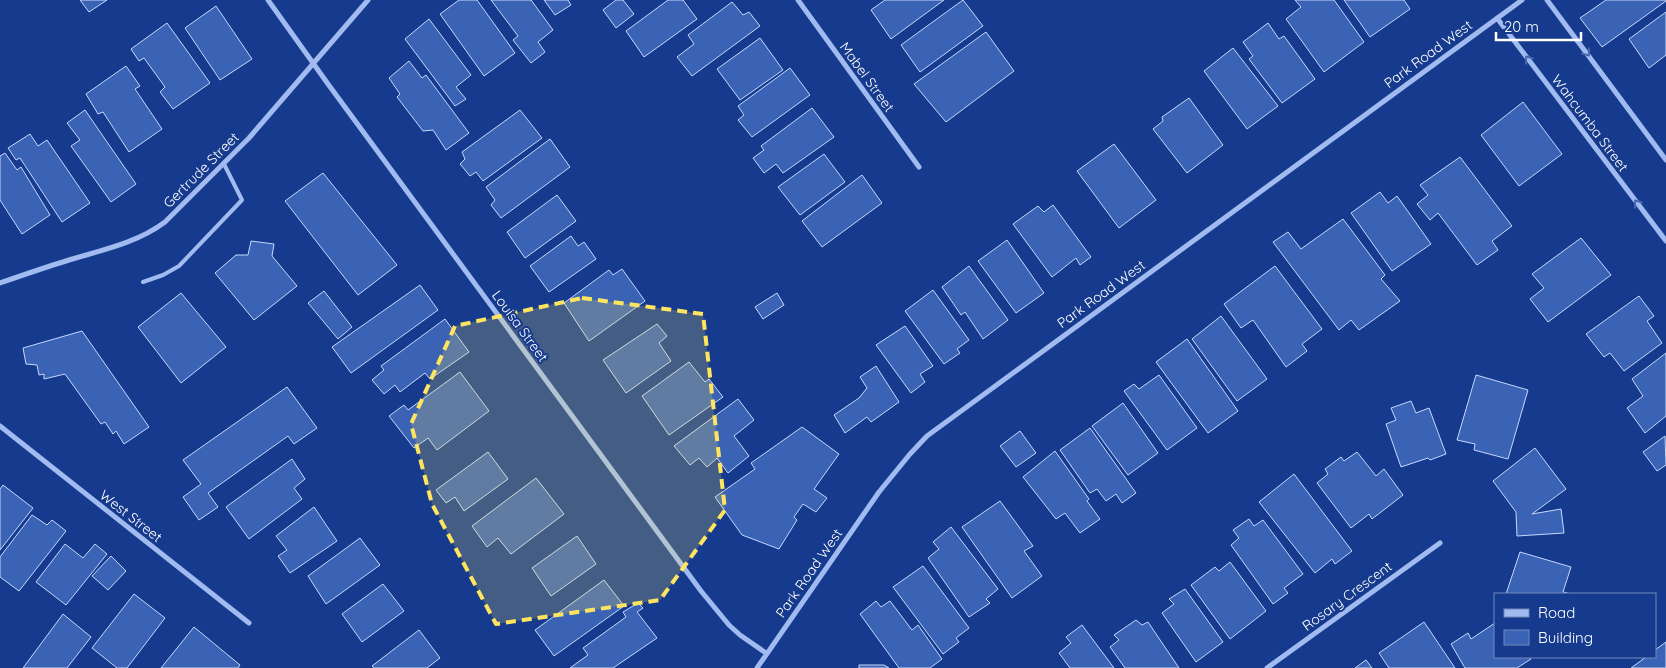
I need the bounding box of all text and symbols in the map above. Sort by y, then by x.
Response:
scale bar [1496,10,1581,42]
street label: Park Road West [1380,16,1476,92]
text: 20 m [1504,17,1539,36]
street label: Mabel Street [836,39,898,116]
one-way arrow [1581,47,1590,57]
one-way arrow [1525,55,1534,65]
street label: Wahcumba Street [1548,71,1633,175]
street label: Gertrude Street [159,128,243,212]
one-way arrow [1634,200,1642,209]
street label: Park Road West [1053,256,1149,332]
street label: Louisa Street [488,287,552,366]
street label: West Street [96,486,166,546]
street label: Park Road West [772,525,846,621]
street label: Rosary Crescent [1299,557,1396,635]
legend [1494,593,1656,658]
text: Road [1538,603,1575,622]
text: Building [1538,628,1593,647]

